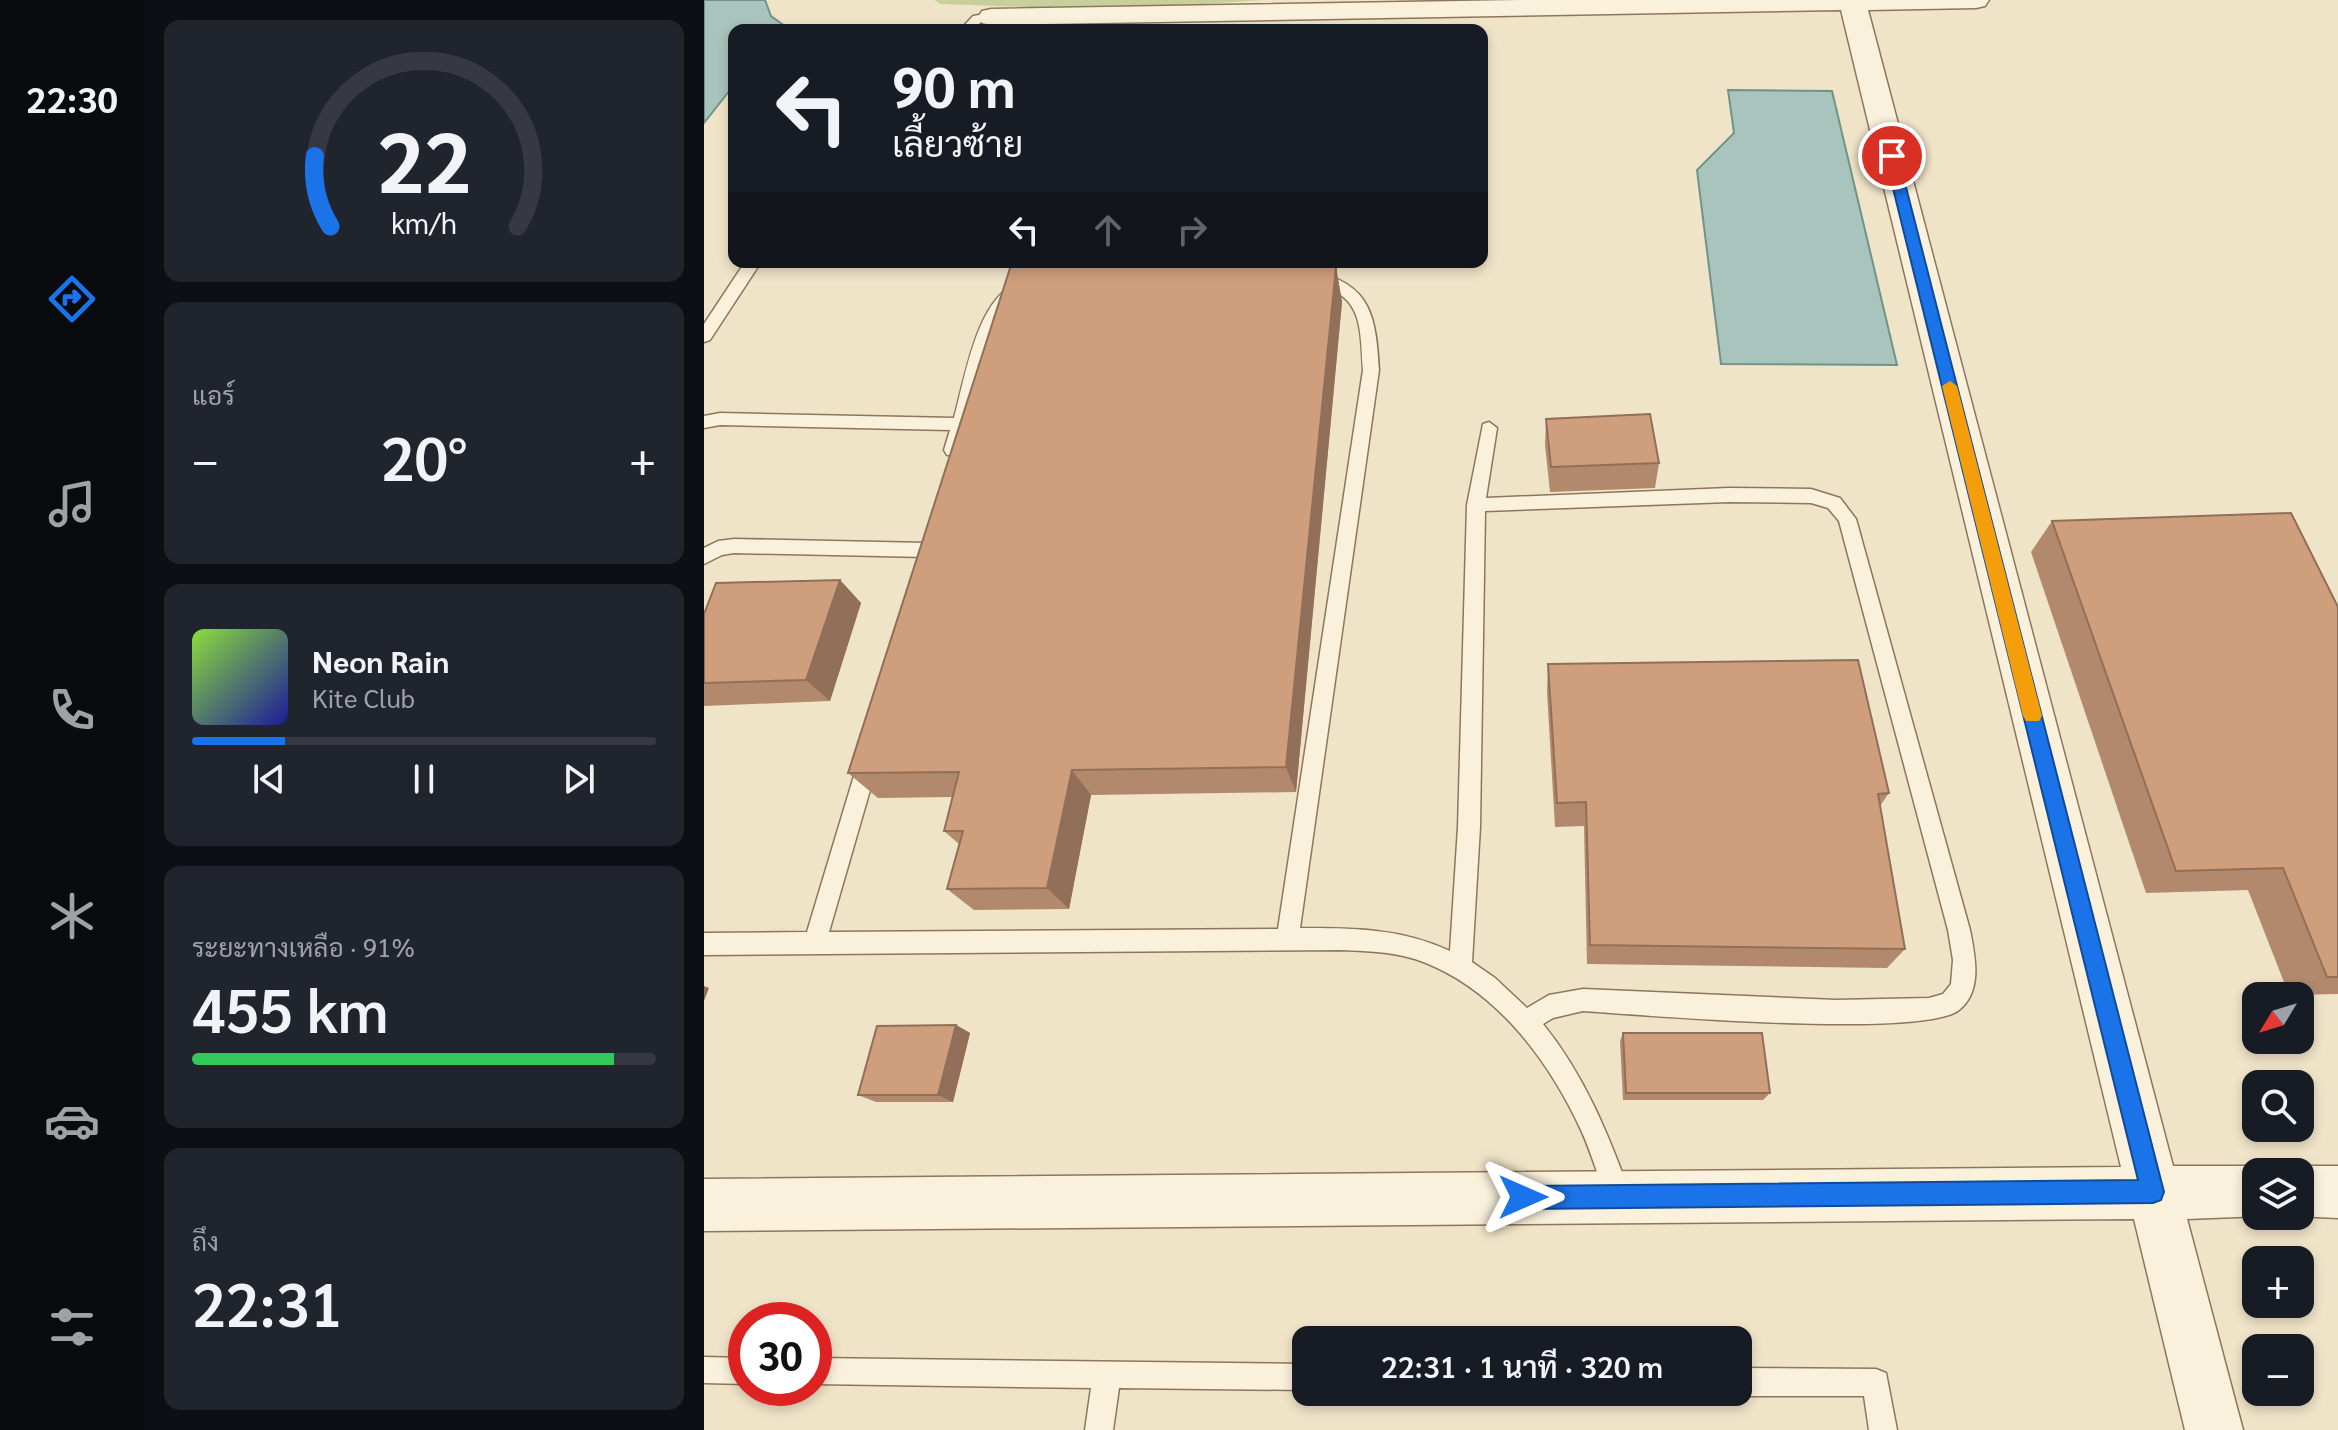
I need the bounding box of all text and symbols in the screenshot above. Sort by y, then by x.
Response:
text: 90 m [892,48,1016,121]
icon: left [760,56,864,160]
text: 22:30 [26,75,118,121]
text: 22 [377,104,471,212]
text: เลี้ยวซ้าย [892,119,1023,165]
pin [1858,122,1926,190]
icon: arrive [1870,134,1914,178]
text: km/h [391,203,457,241]
icon: left [1002,208,1046,252]
icon: ahead [1086,208,1130,252]
icon: right [1170,208,1214,252]
icon: directions [44,271,100,327]
text: แอร์ [192,377,235,411]
text: 20° [381,417,467,495]
text: − [192,428,219,485]
text: + [629,428,656,485]
icon: music [44,476,100,532]
text: Neon Rain [312,641,449,680]
text: Kite Club [312,680,415,714]
icon: phone [44,682,100,738]
icon: previous [247,757,291,801]
icon: pause [402,757,446,801]
icon: next [557,757,601,801]
icon: climate [44,888,100,944]
text: ระยะทางเหลือ · 91% [192,929,415,963]
text: 455 km [192,969,389,1047]
north arrow [2242,982,2314,1054]
map controls [2242,982,2314,1406]
button: search [2242,1070,2314,1142]
icon: car [44,1093,100,1149]
position arrow [1481,1155,1565,1239]
button: layers [2242,1158,2314,1230]
text: ถึง [192,1223,219,1257]
button: + [2242,1246,2314,1318]
text: 22:31 [192,1263,343,1341]
icon: filters [44,1299,100,1355]
speed limit sign: 30 [728,1302,832,1406]
button: − [2242,1334,2314,1406]
text: 22:31 · 1 นาที · 320 m [1381,1346,1663,1385]

